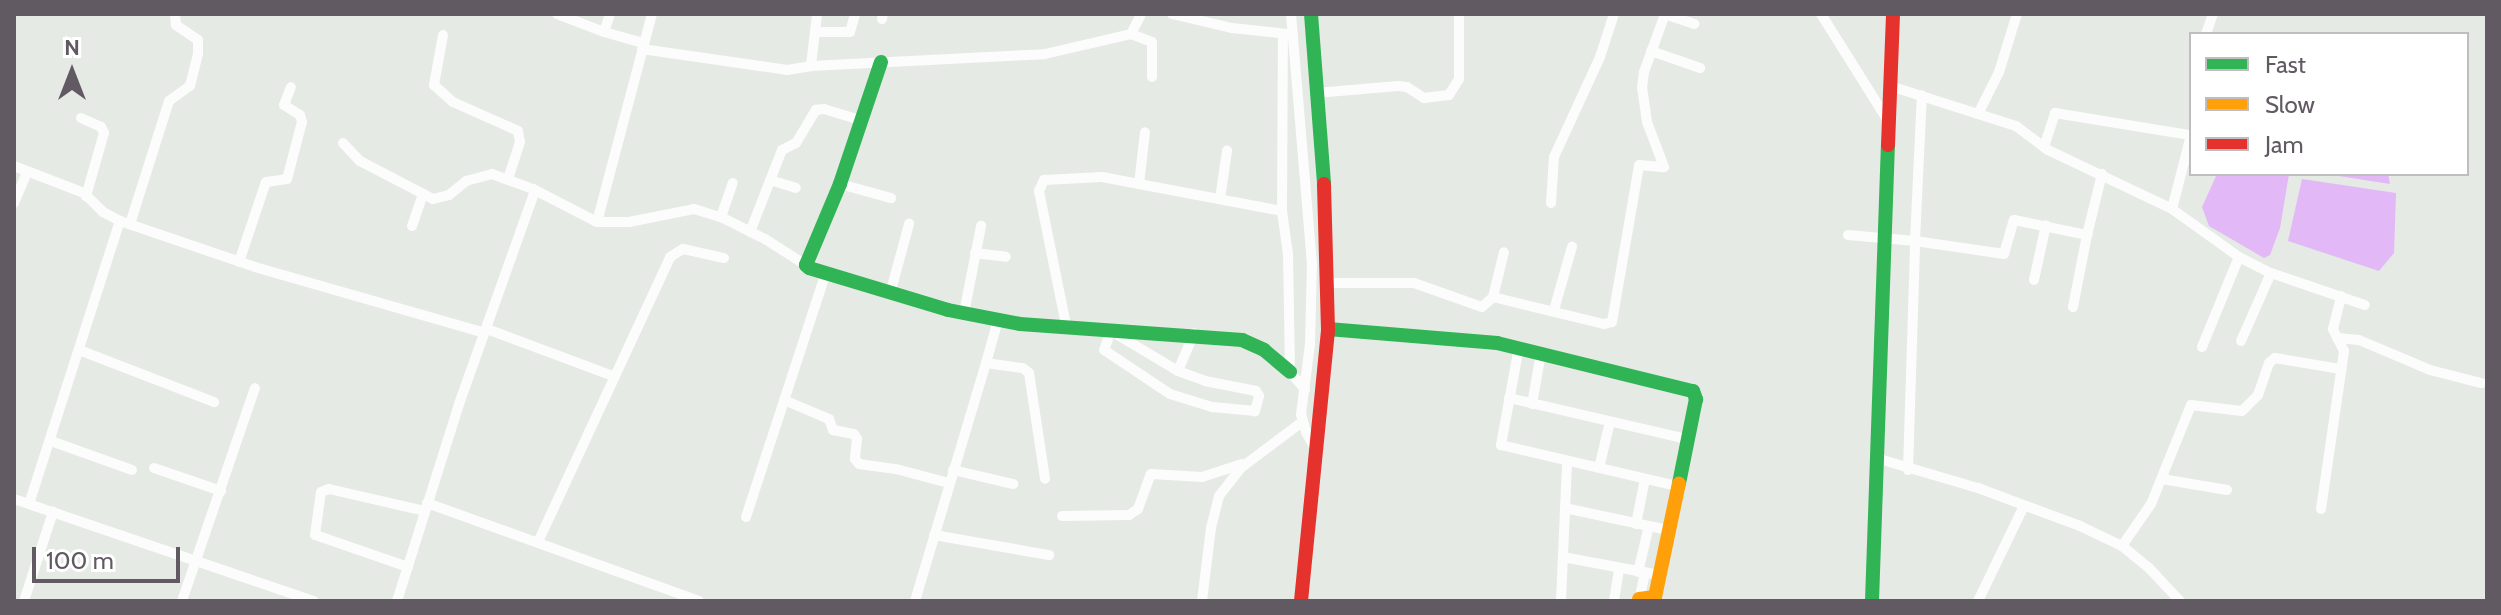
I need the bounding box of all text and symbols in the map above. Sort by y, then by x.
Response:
north arrow [32,32,112,112]
legend [2189,32,2469,176]
text: N [64,34,80,61]
text: Fast [2265,50,2306,79]
text: Slow [2265,90,2315,119]
text: Jam [2265,130,2303,159]
scale bar [36,531,184,581]
text: 100 m [46,546,114,575]

